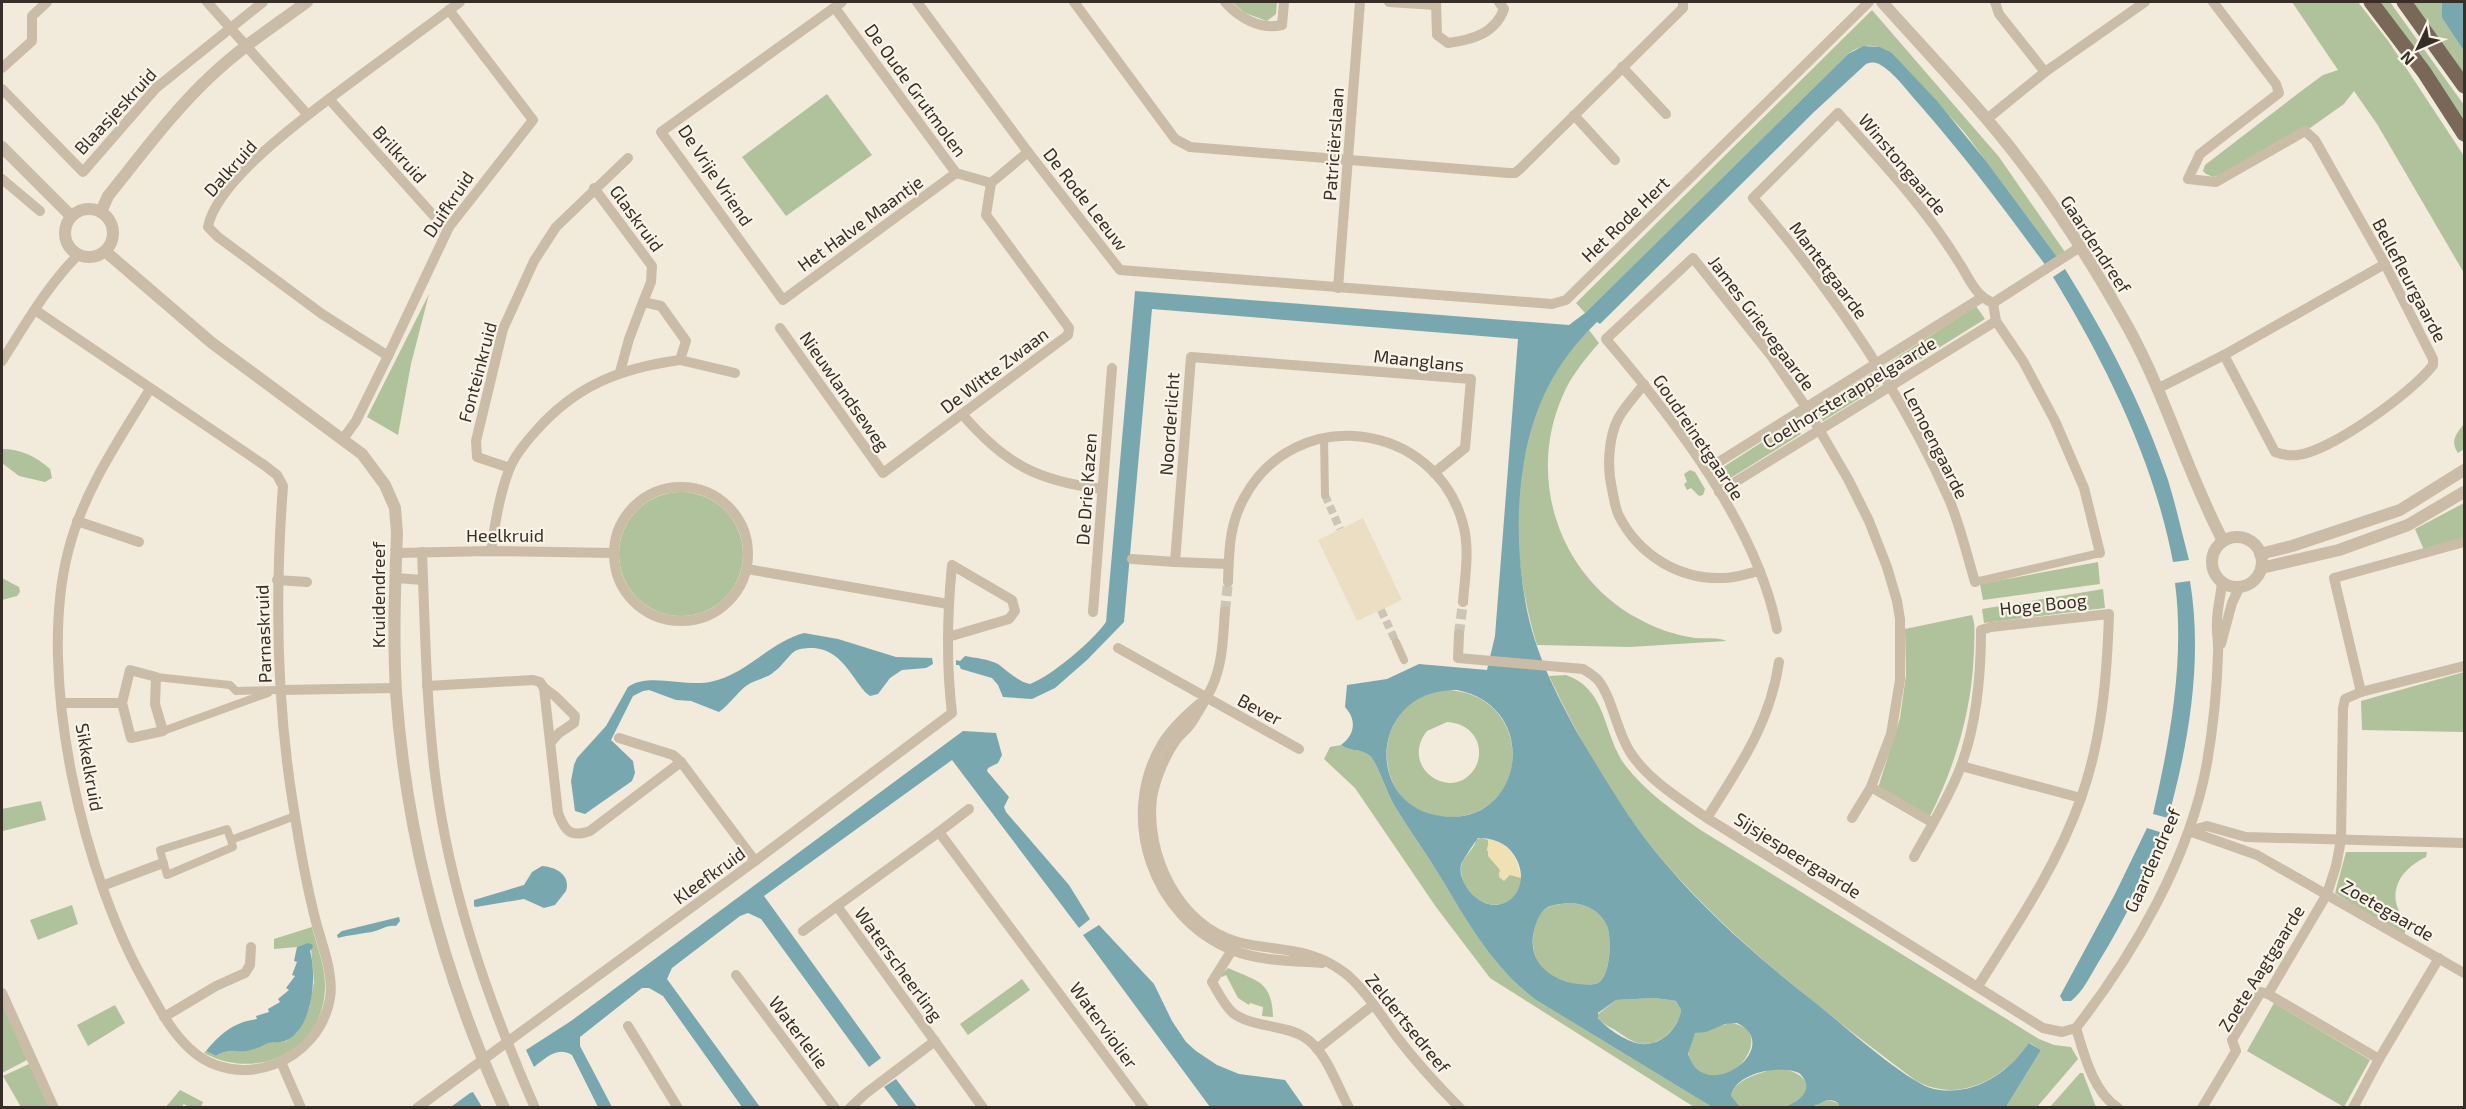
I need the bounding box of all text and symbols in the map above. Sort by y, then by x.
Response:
north arrow [2388,18,2448,78]
street label: De Oude Grutmolen [860,19,972,161]
text: N [2396,48,2418,70]
street label: Blaasjeskruid [69,63,161,159]
street label: Patriciërslaan [1318,86,1348,202]
street label: Winstongaarde [1854,109,1952,219]
street label: De Vrije Vriend [674,120,758,230]
street label: Brilkruid [369,121,431,187]
street label: Dalkruid [199,135,261,201]
street label: De Rode Leeuw [1039,143,1133,255]
street label: Duifkruid [418,167,478,241]
street label: Het Halve Maantje [793,170,927,276]
street label: Het Rode Hert [1577,172,1674,266]
street label: Glaskruid [605,180,669,256]
street label: Gaardendreef [2056,191,2136,298]
street label: Bellefleurgaarde [2368,214,2452,346]
street label: Mantetgaarde [1785,217,1873,323]
street label: James Grievegaarde [1704,251,1820,395]
street label: Fonteinkruid [453,319,501,425]
street label: De Witte Zwaan [936,322,1052,418]
street label: Nieuwlandseweg [795,327,895,455]
street label: Coelhorsterappelgaarde [1758,331,1940,453]
street label: Maanglans [1373,344,1465,376]
street label: Goudreinetgaarde [1649,370,1749,504]
street label: Noorderlicht [1154,372,1184,476]
street label: Lemoengaarde [1899,384,1973,502]
street label: De Drie Kazen [1071,432,1101,546]
street label: Heelkruid [466,524,544,546]
street label: Kruidendreef [367,541,389,648]
street label: Parnaskruid [250,584,276,684]
street label: Hoge Boog [1998,588,2088,620]
street label: Bever [1234,688,1286,730]
street label: Sikkelkruid [71,721,109,813]
street label: Gaardendreef [2119,803,2185,916]
street label: Sijsjespeergaarde [1731,807,1865,903]
street label: Kleefkruid [669,842,749,908]
street label: Zoetegaarde [2338,875,2438,945]
street label: Zoete Aagtgaarde [2213,901,2309,1035]
street label: Waterscheerling [850,903,948,1025]
street label: Zeldertsedreef [1361,969,1456,1078]
street label: Waterviolier [1065,978,1143,1072]
street label: Waterlelie [765,991,833,1073]

